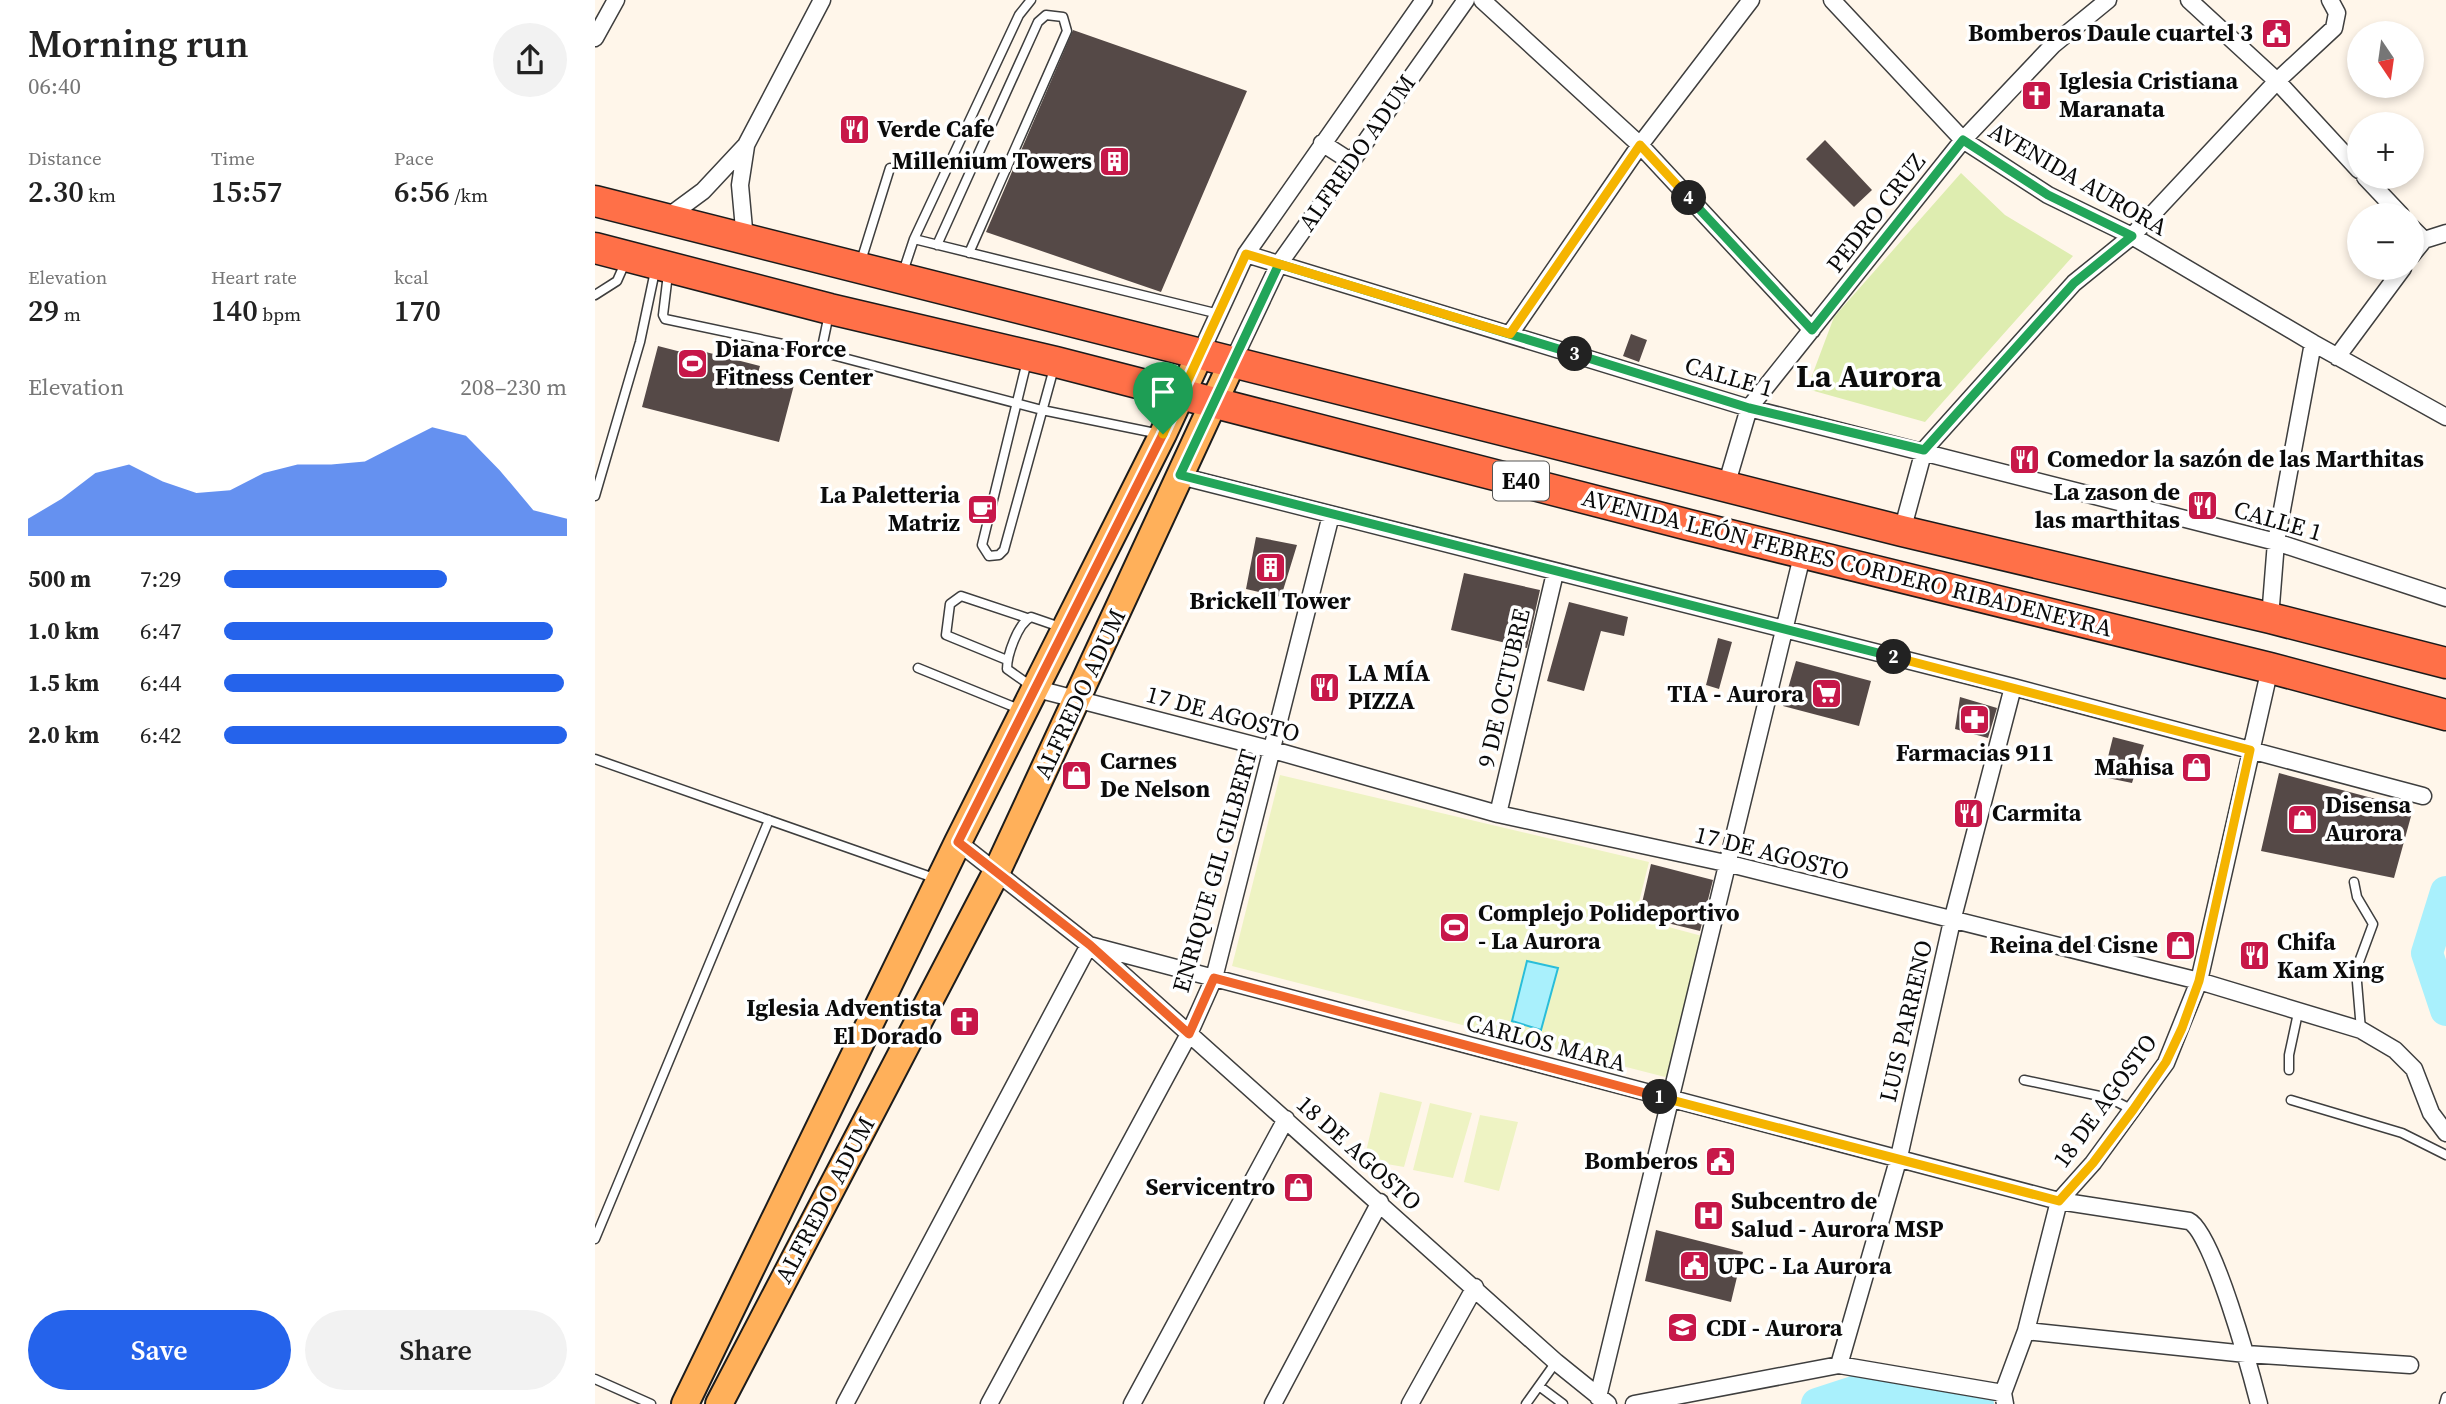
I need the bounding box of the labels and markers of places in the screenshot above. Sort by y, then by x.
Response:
place label: Bomberos Daule cuartel 3 [1968,16,2253,49]
public building icon: Bomberos Daule cuartel 3 [2259,16,2293,50]
place label: Iglesia Cristiana Maranata [2059,64,2239,125]
church icon: Iglesia Cristiana Maranata [2019,78,2053,112]
restaurant icon: Verde Cafe [837,112,871,146]
place label: Verde Cafe [877,112,995,145]
place label: Millenium Towers [892,144,1092,177]
building icon: Millenium Towers [1098,144,1132,178]
pin: 4 [1671,180,1707,216]
place label: Diana Force Fitness Center [715,332,874,393]
pin: 3 [1557,336,1593,372]
sports icon: Diana Force Fitness Center [675,346,709,380]
pin [1133,362,1193,434]
restaurant icon: Comedor la sazón de las Marthitas [2007,442,2041,476]
place label: Comedor la sazón de las Marthitas [2047,442,2424,475]
place label: La zason de las marthitas [2035,475,2180,536]
place label: La Paletteria Matriz [820,478,960,539]
restaurant icon: La zason de las marthitas [2186,489,2220,523]
cafe icon: La Paletteria Matriz [966,492,1000,526]
building icon: Brickell Tower [1253,550,1287,584]
place label: Brickell Tower [1189,584,1351,617]
pin: 2 [1877,640,1911,674]
place label: LA MÍA PIZZA [1348,656,1430,717]
restaurant icon: LA MÍA PIZZA [1308,670,1342,704]
place label: TIA - Aurora [1667,677,1804,710]
supermarket icon: TIA - Aurora [1810,677,1844,711]
pharmacy icon: Farmacias 911 [1958,702,1992,736]
place label: Farmacias 911 [1896,736,2054,769]
place label: Carnes De Nelson [1100,744,1210,805]
place label: Mahisa [2094,750,2174,783]
shop icon: Mahisa [2180,750,2214,784]
shop icon: Carnes De Nelson [1060,758,1094,792]
place label: Disensa Aurora [2325,788,2411,849]
restaurant icon: Carmita [1952,796,1986,830]
place label: Carmita [1992,796,2082,829]
shop icon: Disensa Aurora [2285,802,2319,836]
place label: Complejo Polideportivo - La Aurora [1478,896,1740,957]
sports icon: Complejo Polideportivo - La Aurora [1438,910,1472,944]
place label: Chifa Kam Xing [2277,925,2384,986]
place label: Reina del Cisne [1989,928,2158,961]
shop icon: Reina del Cisne [2164,928,2198,962]
restaurant icon: Chifa Kam Xing [2237,939,2271,973]
place label: Iglesia Adventista El Dorado [746,991,942,1052]
church icon: Iglesia Adventista El Dorado [948,1005,982,1039]
pin: 1 [1643,1080,1677,1114]
place label: Bomberos [1584,1144,1698,1177]
public building icon: Bomberos [1704,1144,1738,1178]
place label: Servicentro [1145,1170,1275,1203]
shop icon: Servicentro [1281,1170,1315,1204]
place label: Subcentro de Salud - Aurora MSP [1731,1184,1944,1245]
hospital icon: Subcentro de Salud - Aurora MSP [1691,1198,1725,1232]
public building icon: UPC - La Aurora [1677,1249,1711,1283]
place label: UPC - La Aurora [1717,1249,1892,1282]
school or university icon: CDI - Aurora [1666,1311,1700,1345]
place label: CDI - Aurora [1706,1311,1843,1344]

